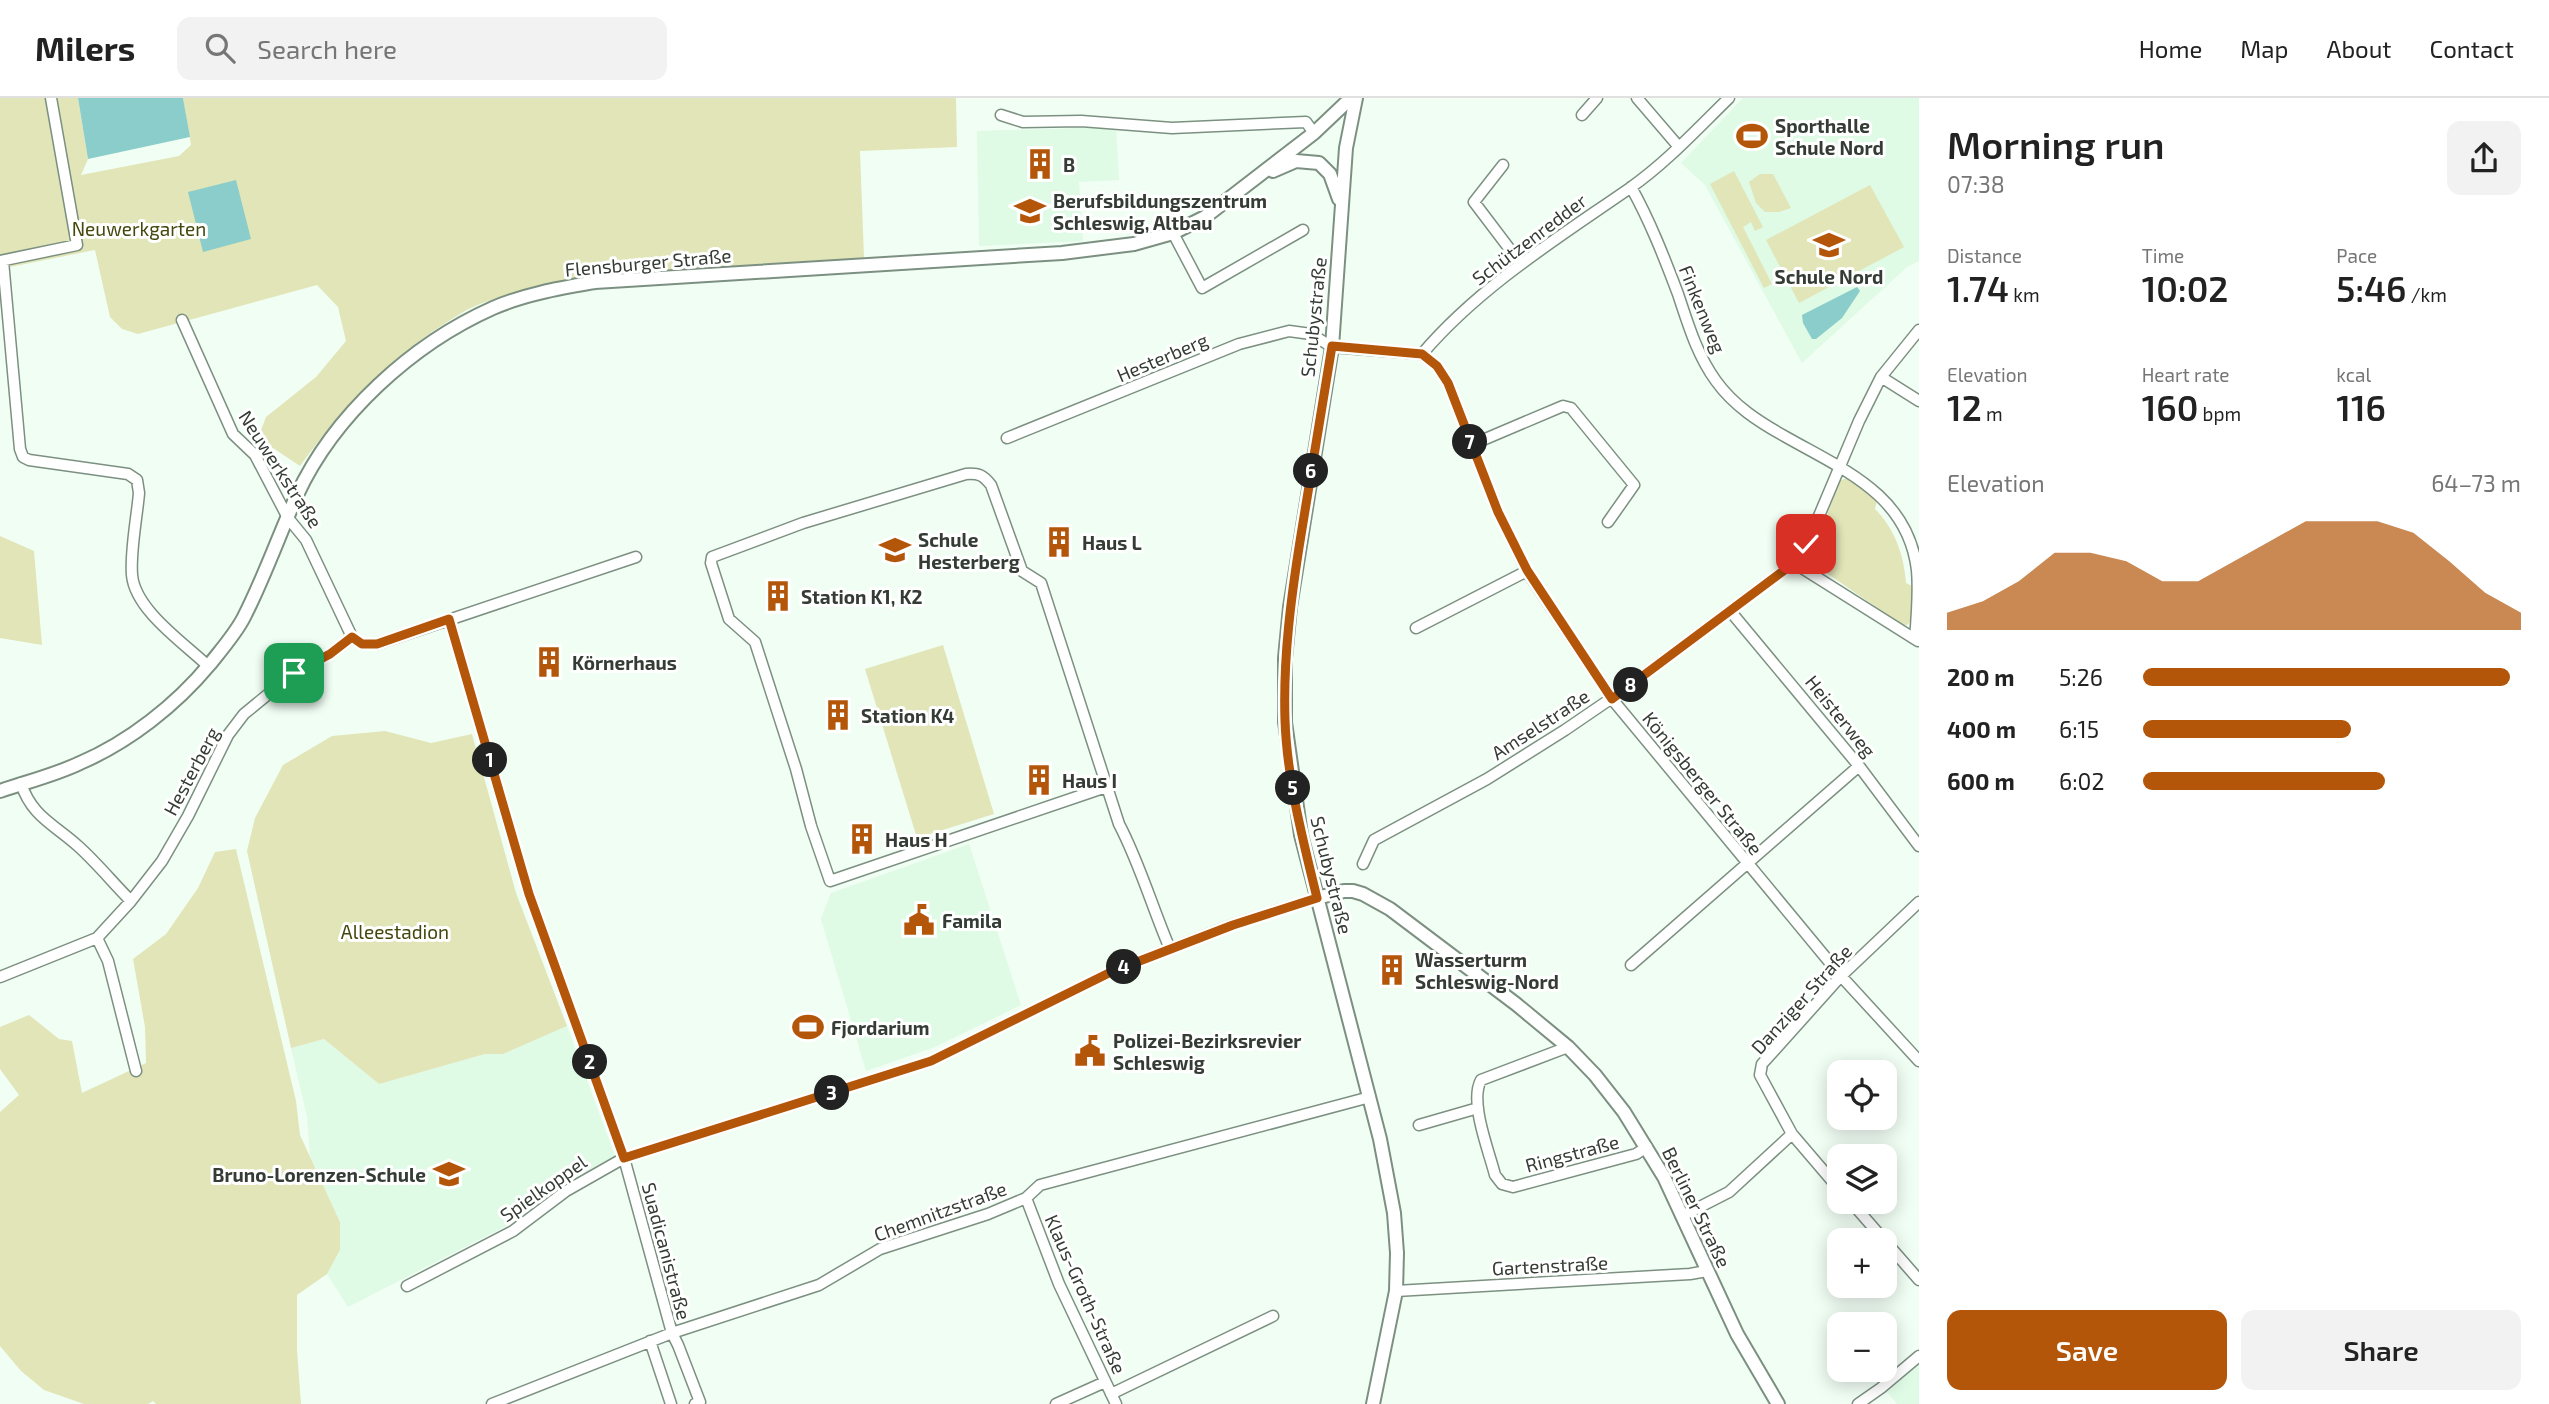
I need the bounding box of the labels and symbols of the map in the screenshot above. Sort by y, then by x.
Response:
place label: Sporthalle Schule Nord [1775,114,1884,159]
sports icon: Sporthalle Schule Nord [1735,119,1769,153]
building icon: B [1023,147,1057,181]
place label: B [1063,153,1075,176]
street label: Schützenredder [1467,188,1591,289]
place label: Berufsbildungszentrum Schleswig, Altbau [1053,189,1267,234]
school or university icon: Berufsbildungszentrum Schleswig, Altbau [1013,194,1047,228]
park label: Neuwerkgarten [72,217,206,240]
school or university icon: Schule Nord [1812,228,1846,262]
street label: Flensburger Straße [564,243,732,281]
street label: Schubystraße [1295,256,1331,378]
street label: Finkenweg [1675,262,1731,357]
place label: Schule Nord [1775,265,1883,288]
street label: Hesterberg [1113,327,1211,386]
street label: Neuwerkstraße [234,406,328,532]
pin: 7 [1452,424,1488,460]
pin: 6 [1294,454,1328,488]
pin [1776,514,1836,574]
building icon: Haus L [1042,525,1076,559]
place label: Schule Hesterberg [918,528,1020,573]
place label: Haus L [1082,531,1142,554]
school or university icon: Schule Hesterberg [878,533,912,567]
building icon: Station K1, K2 [761,579,795,613]
place label: Station K1, K2 [801,585,923,608]
pin [264,643,324,703]
building icon: Körnerhaus [532,645,566,679]
place label: Körnerhaus [572,651,677,674]
pin: 8 [1614,668,1648,702]
street label: Heisterweg [1801,670,1881,762]
street label: Amselstraße [1487,684,1593,764]
building icon: Station K4 [821,698,855,732]
place label: Station K4 [861,704,954,727]
street label: Königsberger Straße [1638,707,1768,859]
street label: Hesterberg [158,723,224,819]
pin: 1 [472,742,508,778]
building icon: Haus I [1022,763,1056,797]
place label: Haus I [1062,769,1117,792]
pin: 5 [1276,770,1310,806]
street label: Schubystraße [1306,814,1358,936]
building icon: Haus H [845,822,879,856]
place label: Haus H [885,828,948,851]
public building icon: Famila [902,903,936,937]
place label: Famila [942,909,1002,932]
park label: Alleestadion [341,920,449,943]
street label: Danziger Straße [1746,939,1856,1059]
place label: Wasserturm Schleswig-Nord [1415,948,1559,993]
pin: 4 [1106,950,1142,984]
building icon: Wasserturm Schleswig-Nord [1375,953,1409,987]
sports icon: Fjordarium [791,1010,825,1044]
place label: Fjordarium [831,1016,930,1039]
place label: Polizei-Bezirksrevier Schleswig [1113,1029,1301,1074]
public building icon: Polizei-Bezirksrevier Schleswig [1073,1034,1107,1068]
pin: 2 [572,1044,608,1080]
pin: 3 [814,1076,850,1110]
street label: Ringstraße [1523,1129,1621,1177]
street label: Berliner Straße [1658,1143,1736,1271]
street label: Spielkoppel [495,1150,591,1226]
school or university icon: Bruno-Lorenzen-Schule [432,1157,466,1191]
place label: Bruno-Lorenzen-Schule [212,1163,426,1186]
street label: Chemnitzstraße [871,1176,1009,1246]
street label: Suadicanistraße [638,1180,696,1322]
street label: Klaus-Groth-Straße [1041,1211,1131,1377]
street label: Gartenstraße [1491,1250,1609,1280]

